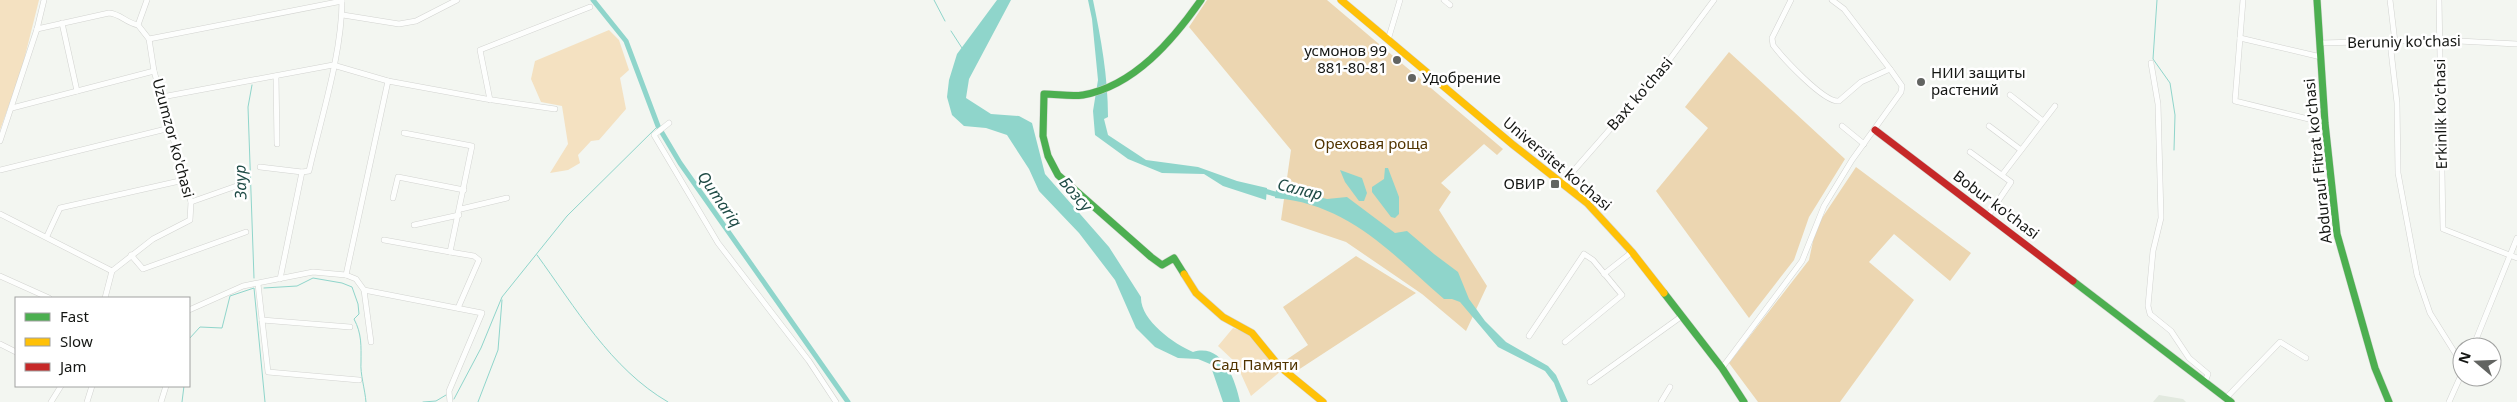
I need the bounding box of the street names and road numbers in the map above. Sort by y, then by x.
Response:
street label: Beruniy ko'chasi [2347,30,2461,52]
street label: Baxt ko'chasi [1602,53,1677,134]
street label: Erkinlik ko'chasi [2429,59,2451,170]
street label: Uzumzor ko'chasi [148,76,200,200]
street label: Abdurauf Fitrat ko'chasi [2298,78,2336,245]
street label: Universitet ko'chasi [1499,112,1616,215]
street label: Bobur ko'chasi [1950,165,2044,243]

